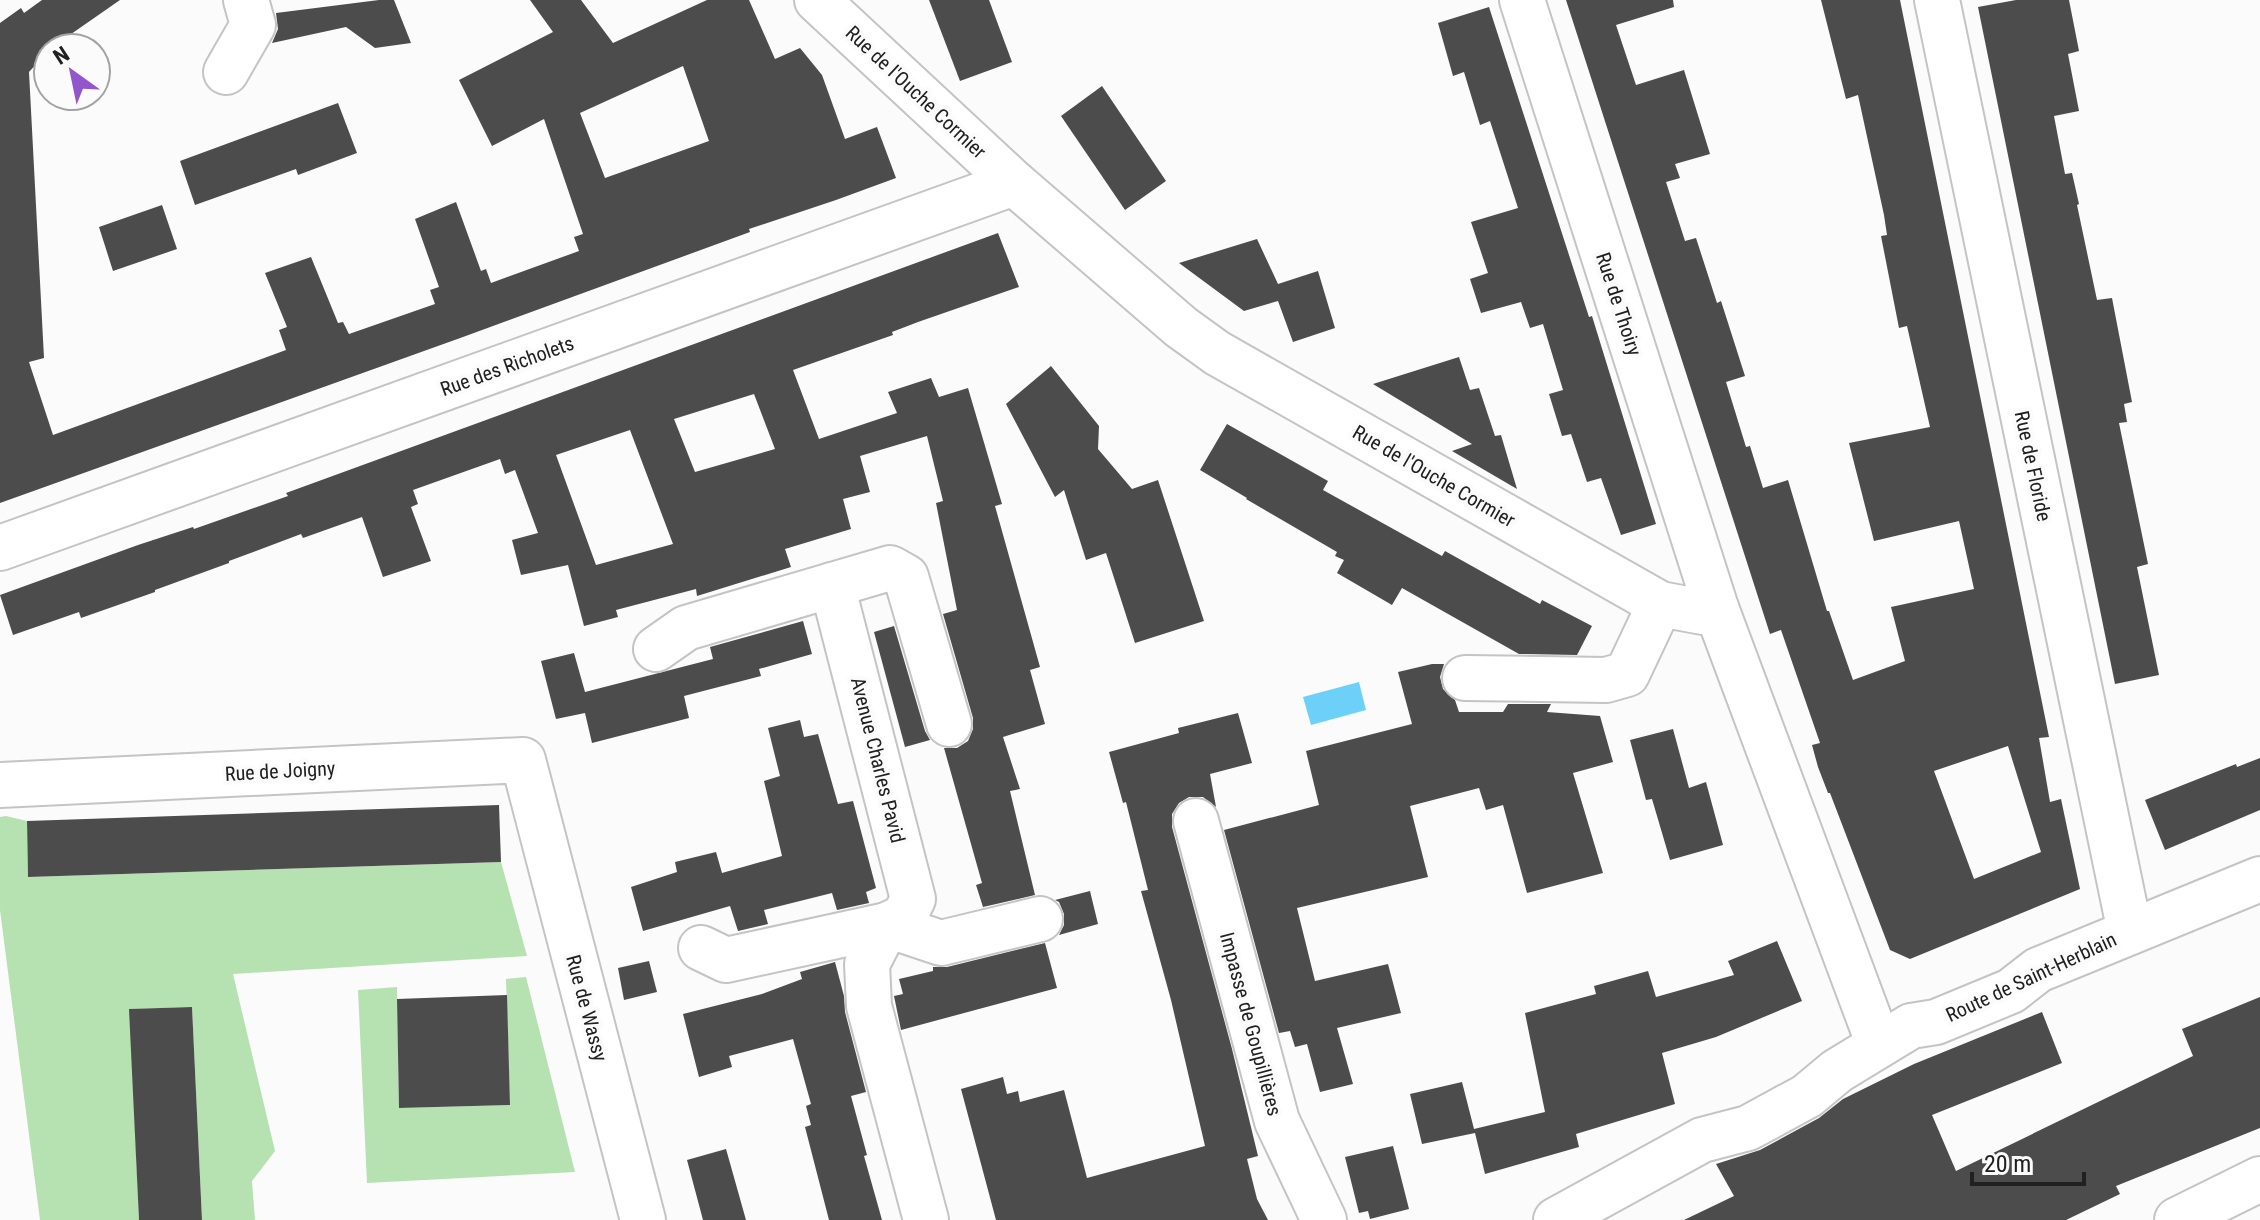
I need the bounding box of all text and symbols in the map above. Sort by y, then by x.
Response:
street label: Rue de l'Ouche Cormier [841,21,991,163]
north arrow [32,32,112,112]
text: N [49,41,74,70]
street label: Rue de Thoiry [1591,249,1647,359]
street label: Rue des Richolets [437,331,577,401]
street label: Rue de Floride [2010,409,2056,523]
street label: Rue de l'Ouche Cormier [1349,420,1519,532]
street label: Avenue Charles Pavid [846,675,910,845]
street label: Rue de Joigny [224,756,336,786]
street label: Route de Saint-Herblain [1942,927,2120,1027]
street label: Impasse de Goupillières [1215,930,1287,1118]
street label: Rue de Wassy [561,952,613,1064]
scale bar [1972,1136,2084,1186]
text: 20 m [1984,1150,2031,1178]

